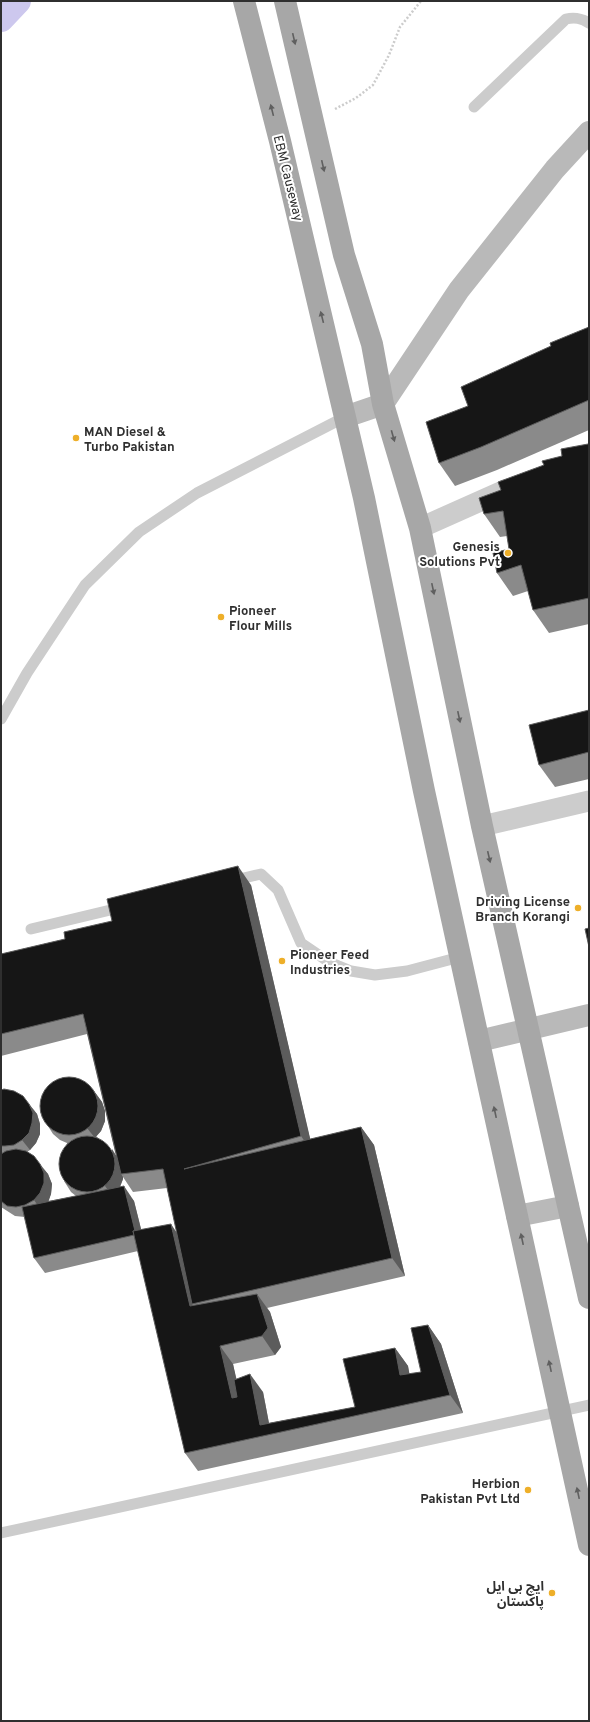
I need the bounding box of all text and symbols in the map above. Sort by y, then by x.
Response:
one-way arrow [291,33,297,45]
one-way arrow [268,103,274,116]
street label: EBM Causeway [269,134,305,223]
one-way arrow [321,159,327,172]
one-way arrow [319,311,325,324]
place label: MAN Diesel & Turbo Pakistan [84,425,175,456]
one-way arrow [390,431,396,443]
marker: MAN Diesel & Turbo Pakistan [71,433,81,443]
place label: Genesis Solutions Pvt [419,540,500,571]
marker: Genesis Solutions Pvt [503,548,513,558]
one-way arrow [430,583,436,595]
place label: Pioneer Flour Mills [229,604,292,635]
marker: Pioneer Flour Mills [216,612,226,622]
one-way arrow [456,710,462,723]
one-way arrow [487,851,493,864]
place label: Driving License Branch Korangi [475,895,570,926]
marker: Driving License Branch Korangi [573,903,583,913]
place label: Pioneer Feed Industries [290,948,369,979]
marker: Pioneer Feed Industries [277,956,287,966]
one-way arrow [491,1106,497,1118]
one-way arrow [519,1233,525,1245]
one-way arrow [547,1360,553,1372]
place label: Herbion Pakistan Pvt Ltd [420,1477,520,1508]
marker: Herbion Pakistan Pvt Ltd [523,1485,533,1495]
one-way arrow [574,1487,580,1499]
place label: ایچ بی ایل پاکستان [486,1580,544,1611]
marker: ایچ بی ایل پاکستان [547,1588,557,1598]

